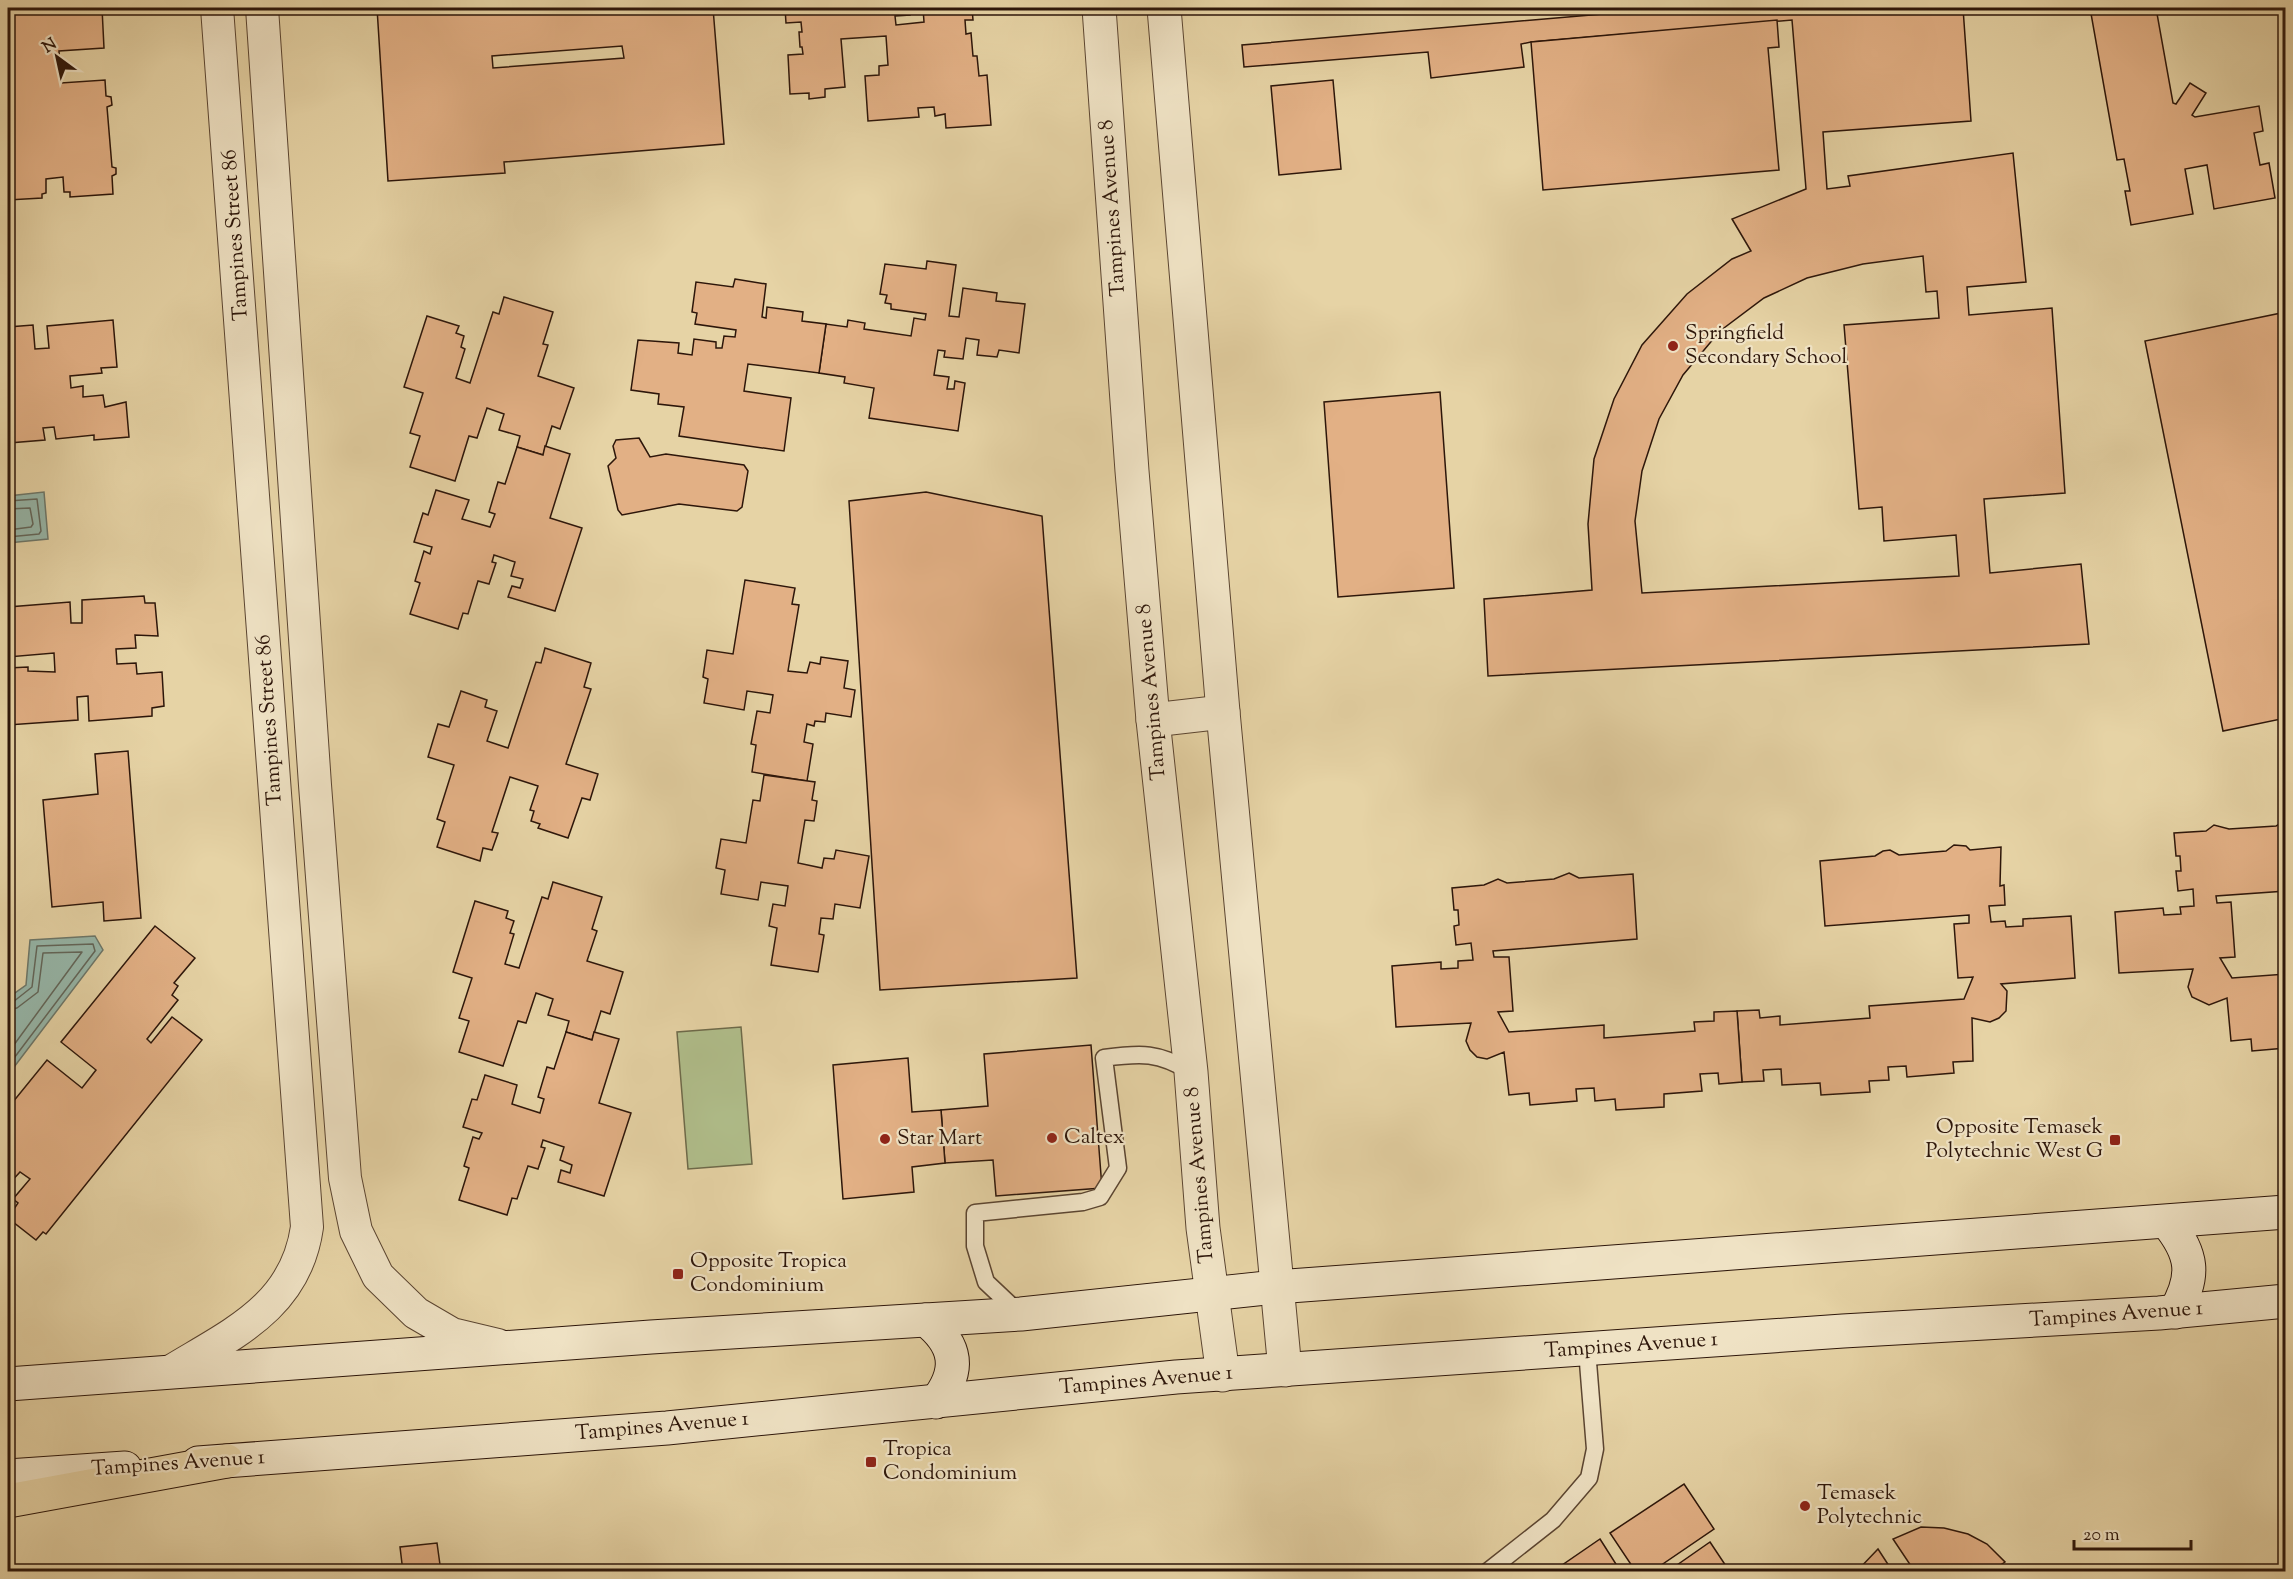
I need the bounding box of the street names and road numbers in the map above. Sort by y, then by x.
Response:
street label: Tampines Avenue 8 [1092,119,1134,297]
street label: Tampines Street 86 [215,148,257,322]
street label: Tampines Avenue 8 [1129,602,1175,782]
street label: Tampines Street 86 [249,633,291,807]
street label: Tampines Avenue 8 [1177,1085,1223,1265]
street label: Tampines Avenue 1 [2028,1294,2204,1336]
street label: Tampines Avenue 1 [1543,1325,1719,1367]
street label: Tampines Avenue 1 [1058,1358,1234,1404]
street label: Tampines Avenue 1 [574,1404,750,1450]
street label: Tampines Avenue 1 [90,1443,266,1485]

